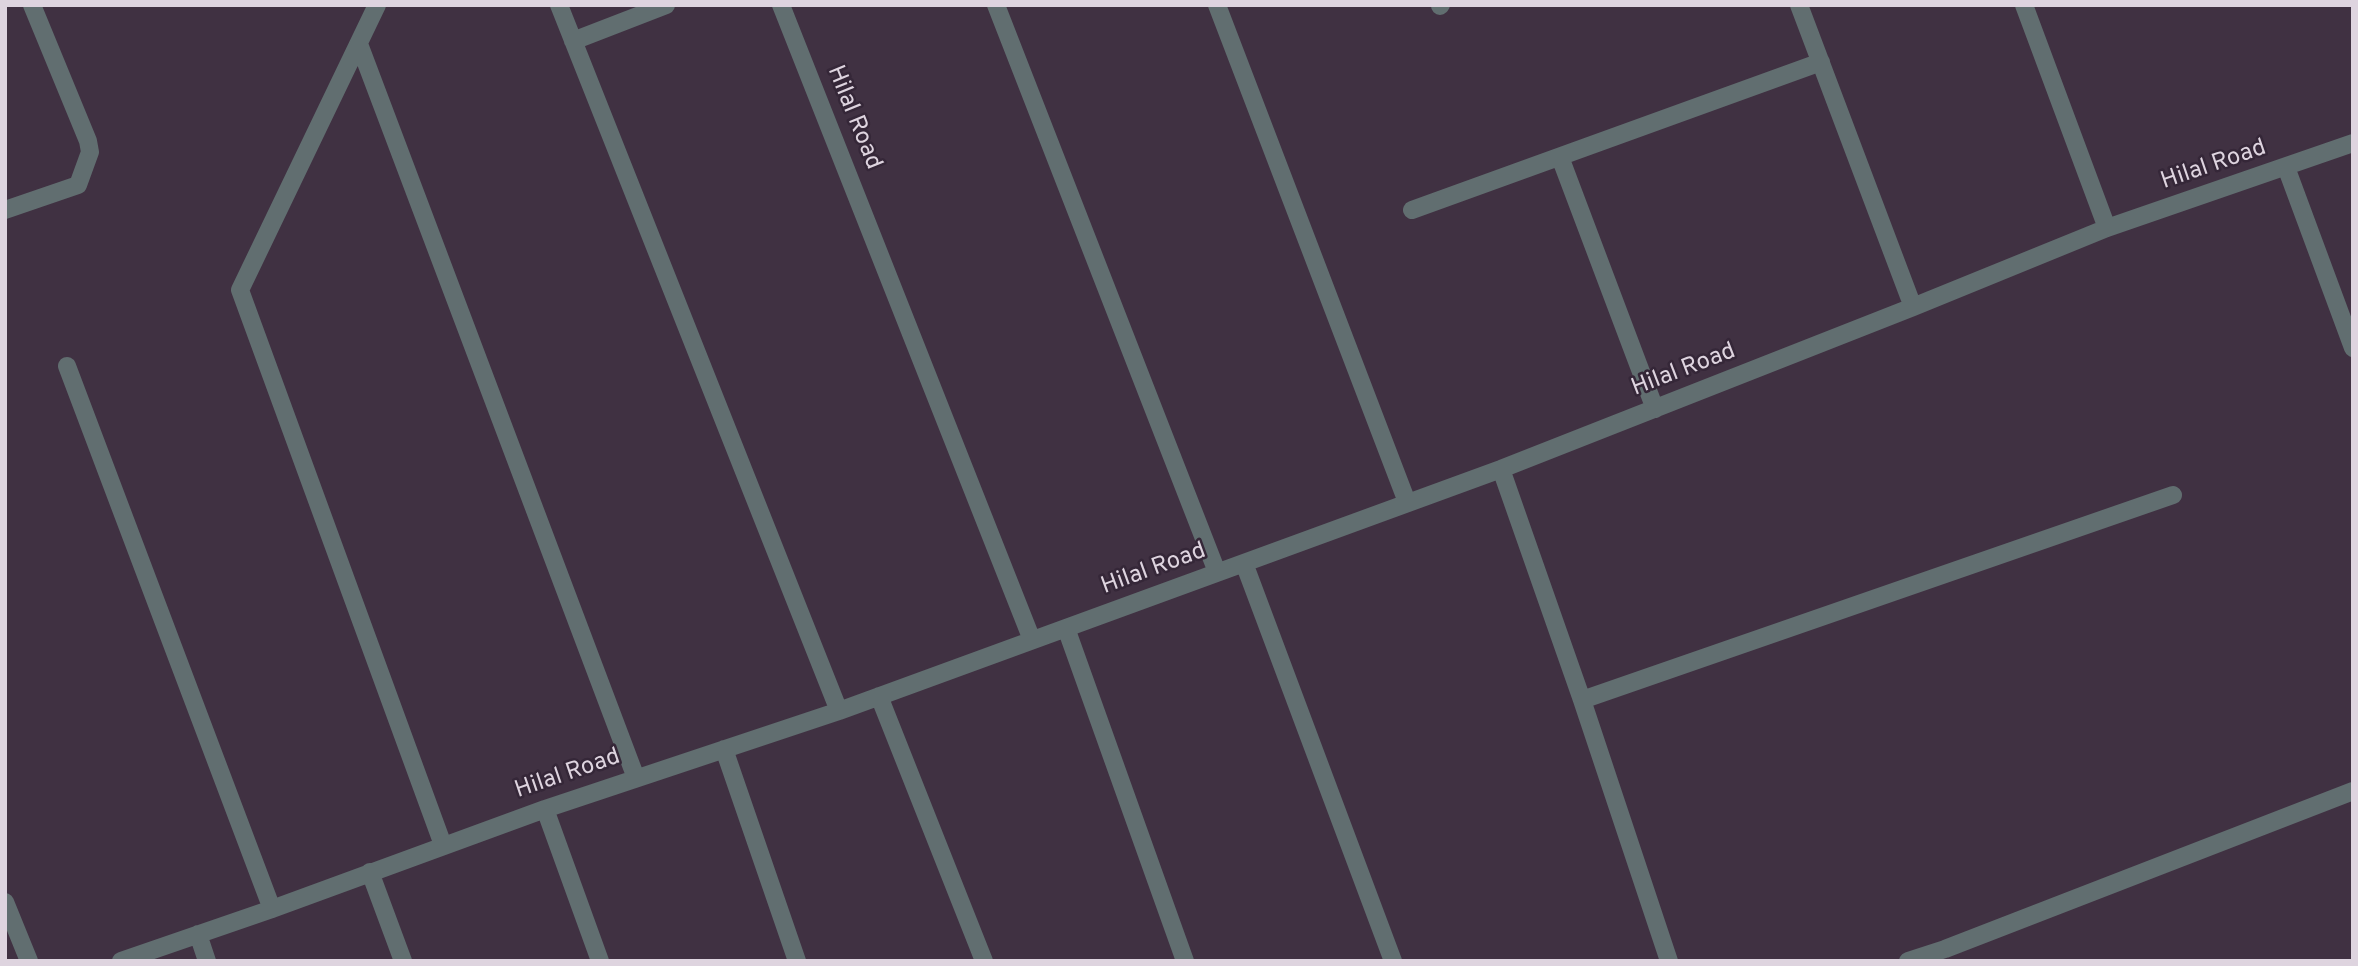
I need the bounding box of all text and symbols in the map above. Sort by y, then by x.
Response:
street label: Hilal Road [819,62,887,174]
street label: Hilal Road [2158,135,2270,197]
street label: Hilal Road [1628,338,1740,404]
street label: Hilal Road [1098,538,1210,602]
street label: Hilal Road [512,744,624,806]

